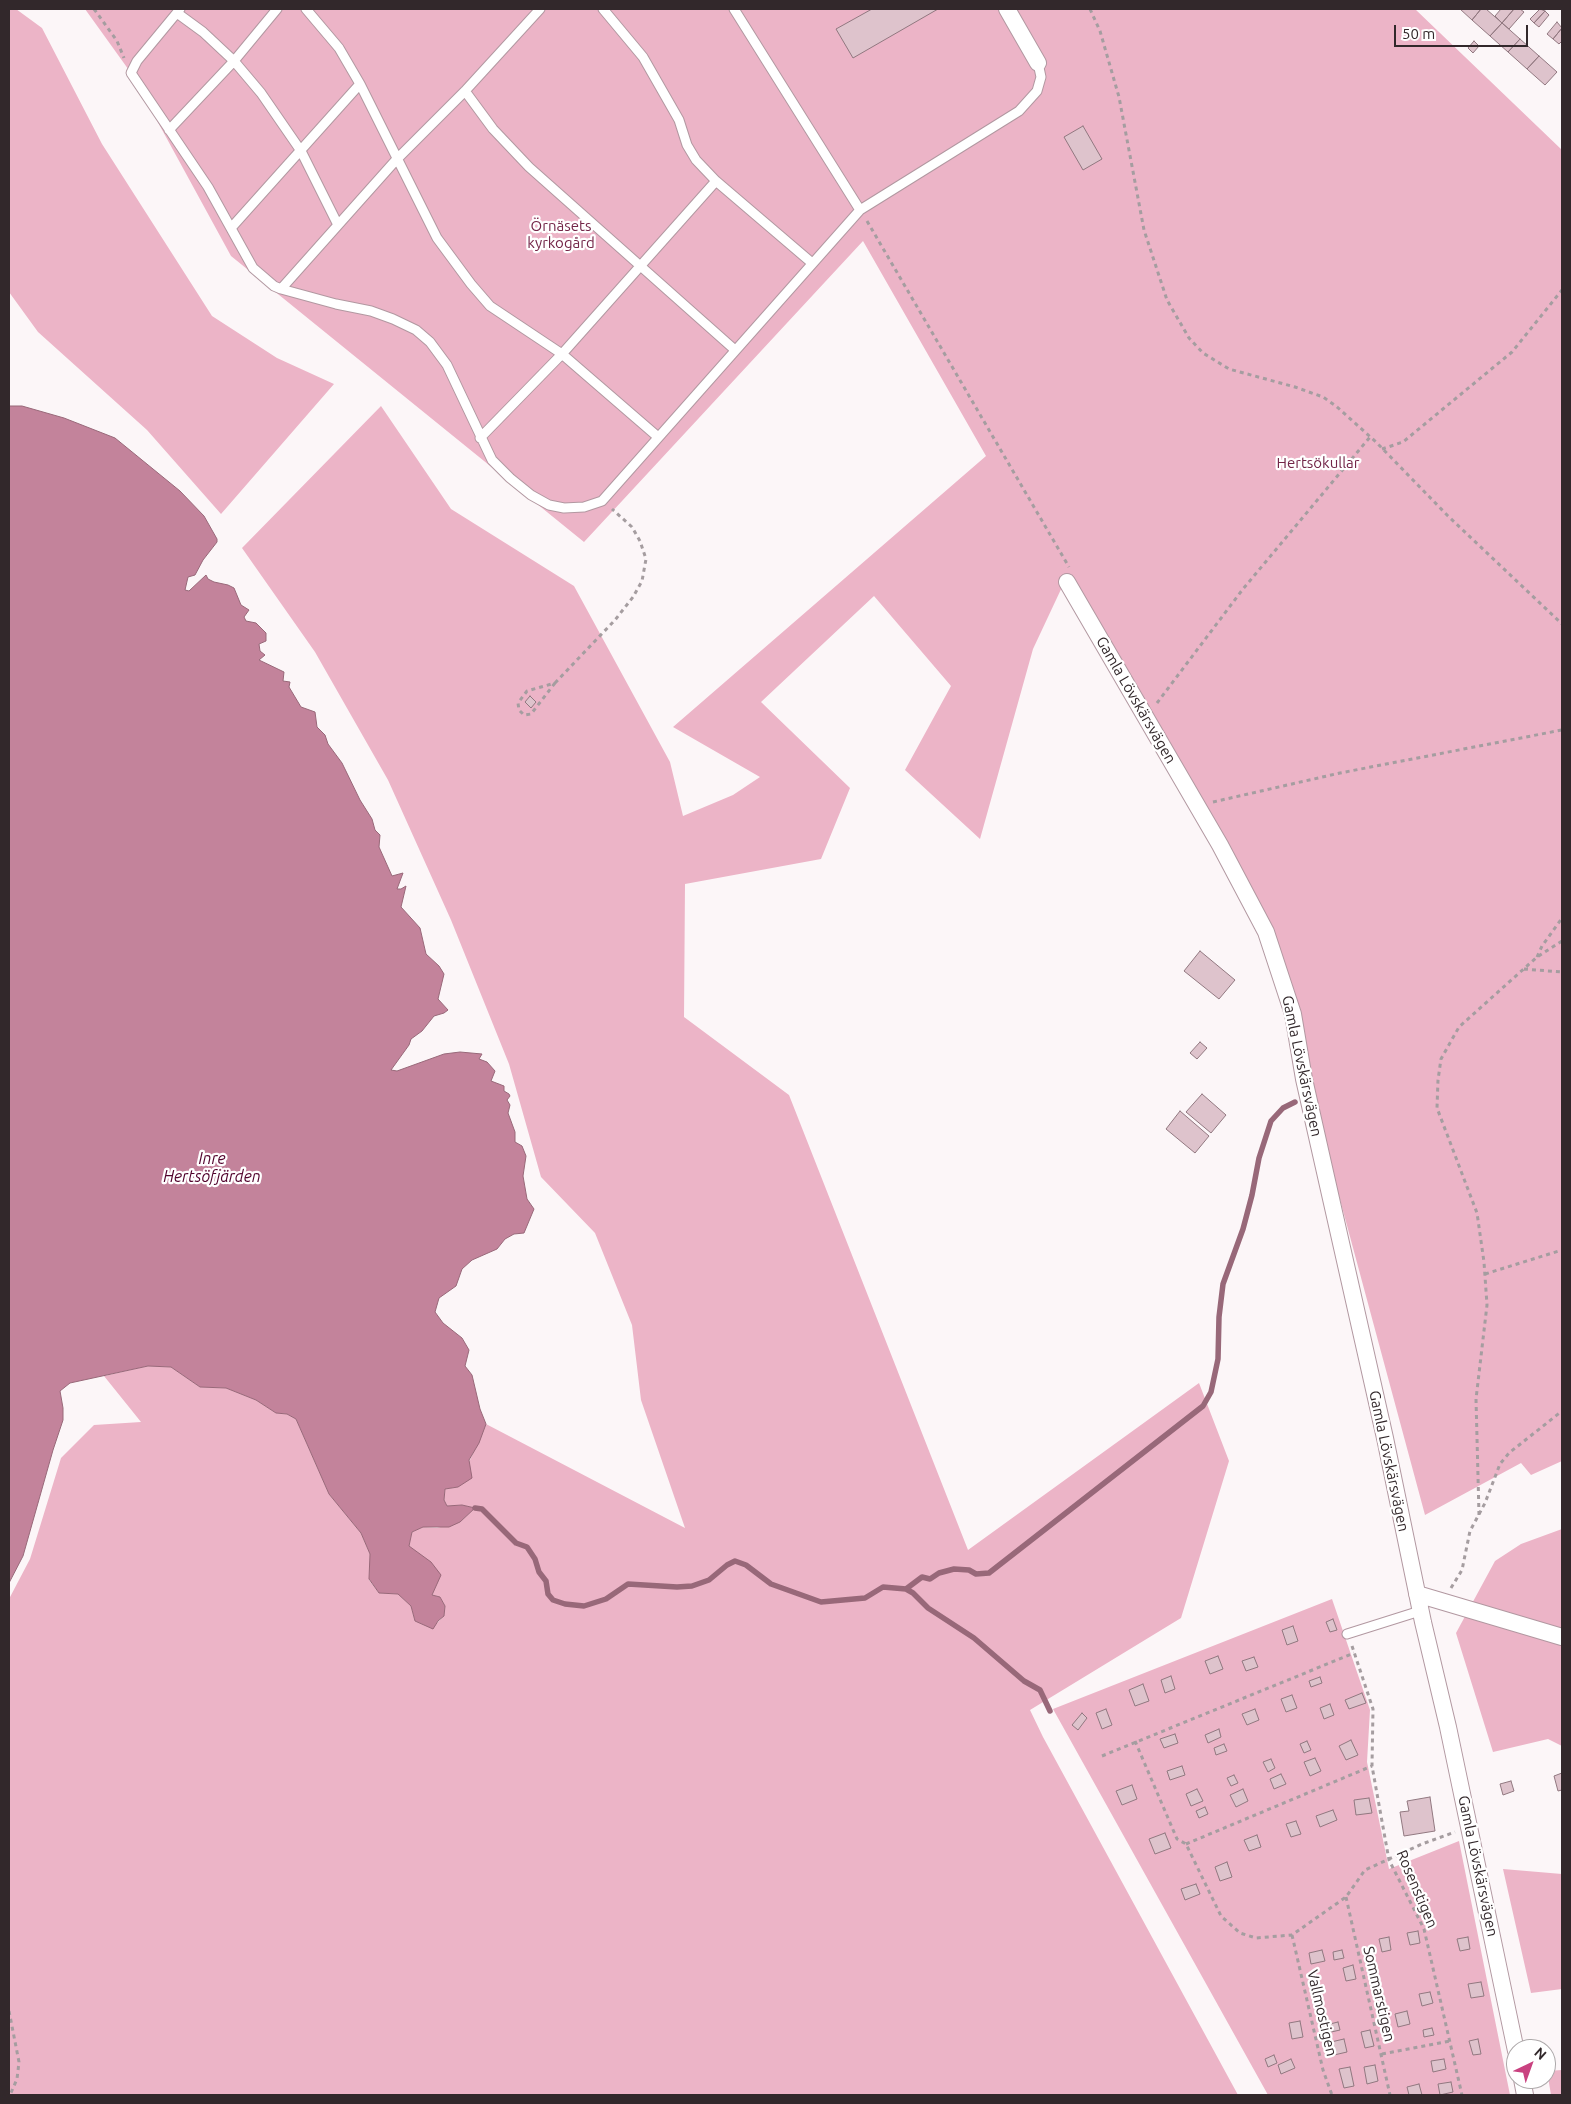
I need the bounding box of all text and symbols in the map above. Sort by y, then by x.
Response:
scale bar [1396,15,1530,47]
text: 50 m [1402,25,1435,42]
park label: Örnäsets kyrkogård [527,217,595,252]
park label: Hertsökullar [1276,454,1360,472]
street label: Gamla Lövskärsvägen [1092,633,1180,767]
street label: Gamla Lövskärsvägen [1278,994,1326,1138]
water label: Inre Hertsöfjärden [163,1149,261,1187]
street label: Gamla Lövskärsvägen [1365,1389,1413,1533]
street label: Gamla Lövskärsvägen [1454,1794,1502,1938]
street label: Rosenstigen [1393,1847,1441,1931]
street label: Sommarstigen [1359,1945,1399,2043]
street label: Vallmostigen [1303,1968,1341,2058]
north arrow [1506,2039,1556,2089]
text: N [1531,2044,1550,2063]

